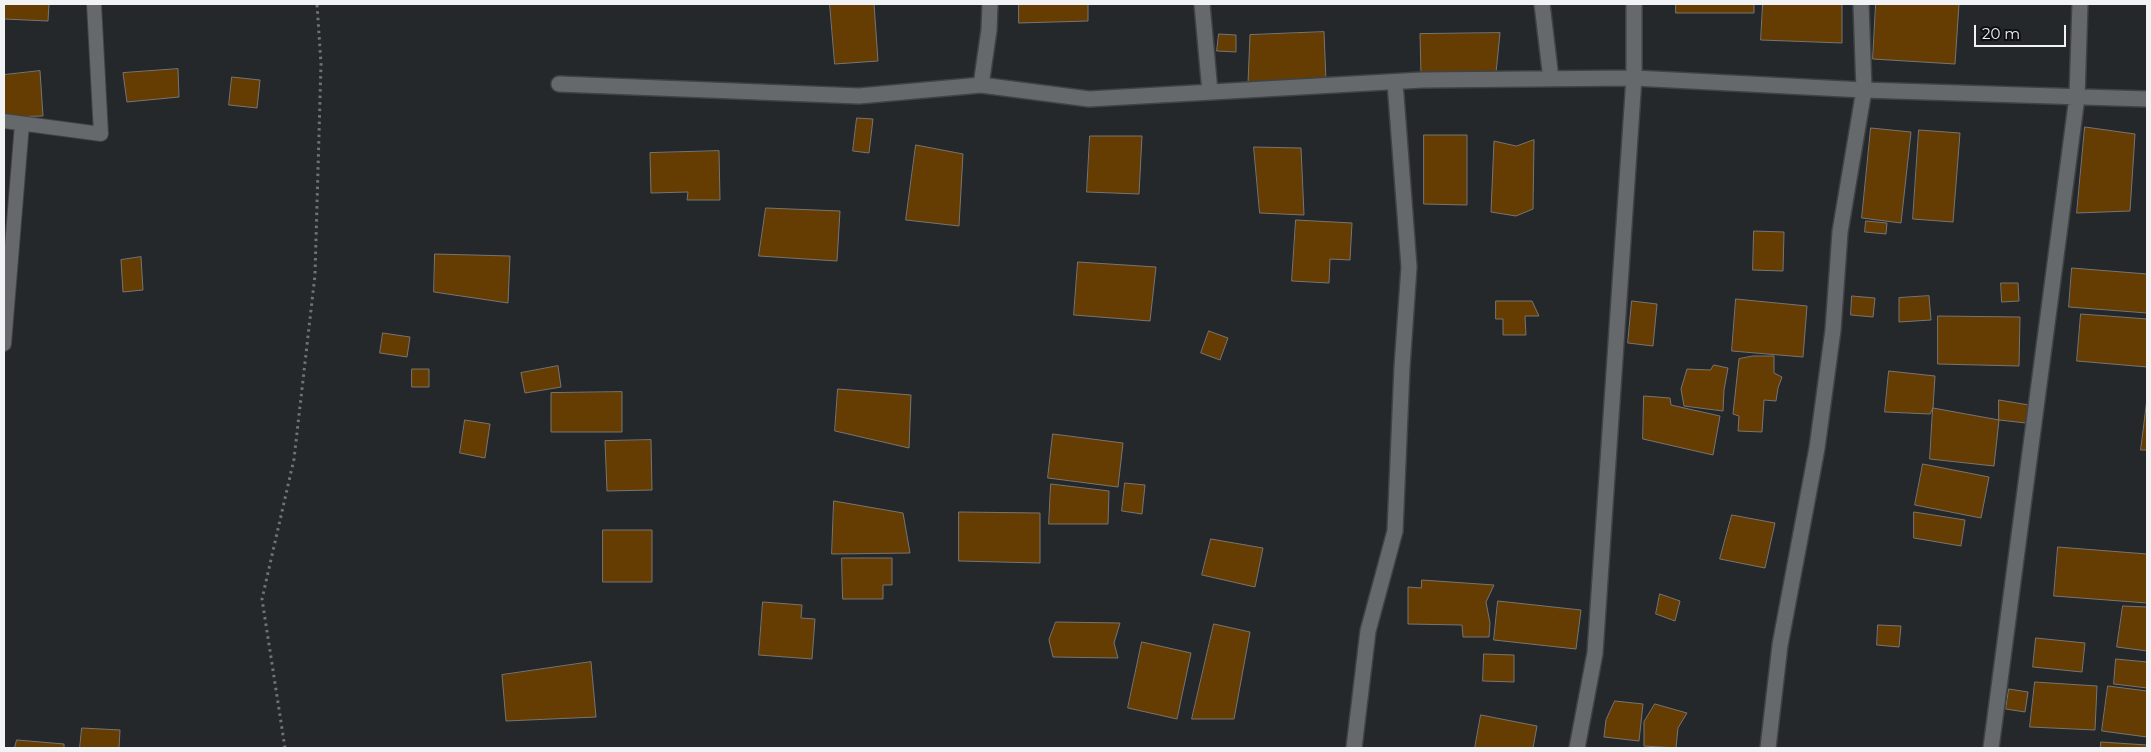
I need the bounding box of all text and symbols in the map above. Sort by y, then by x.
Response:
scale bar [1976,15,2068,47]
text: 20 m [1982,24,2020,43]

